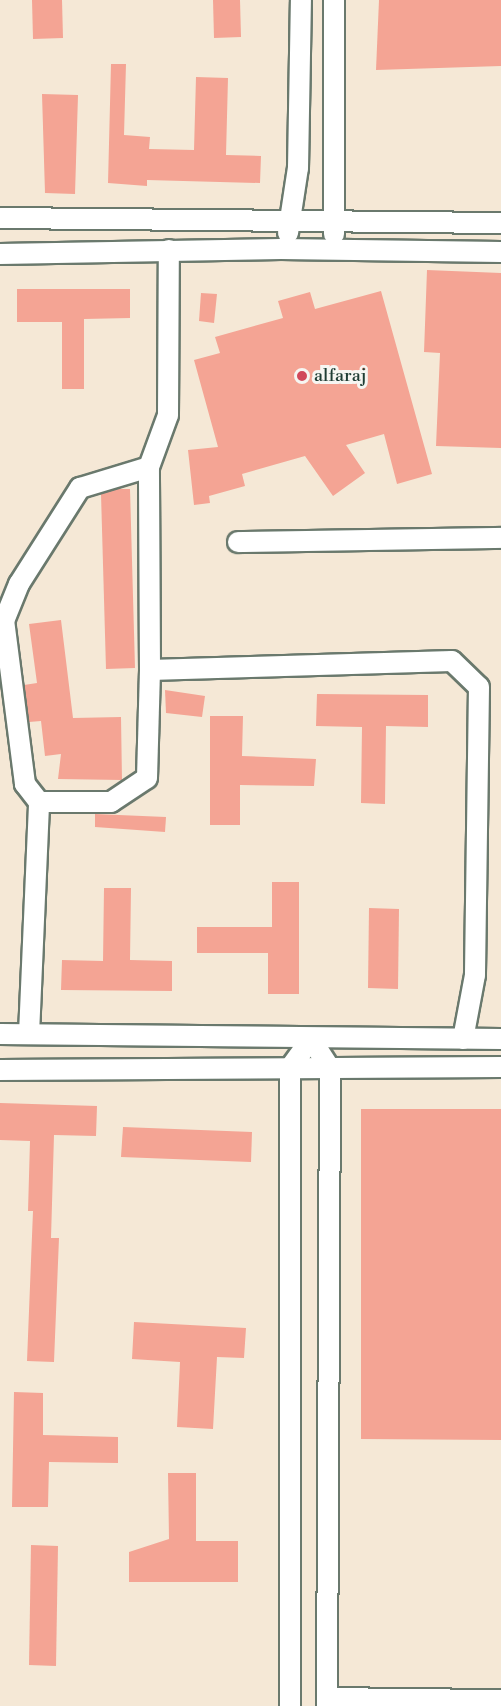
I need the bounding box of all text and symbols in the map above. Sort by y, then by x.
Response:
place label: alfaraj [314,365,367,387]
marker: alfaraj [295,369,309,383]

